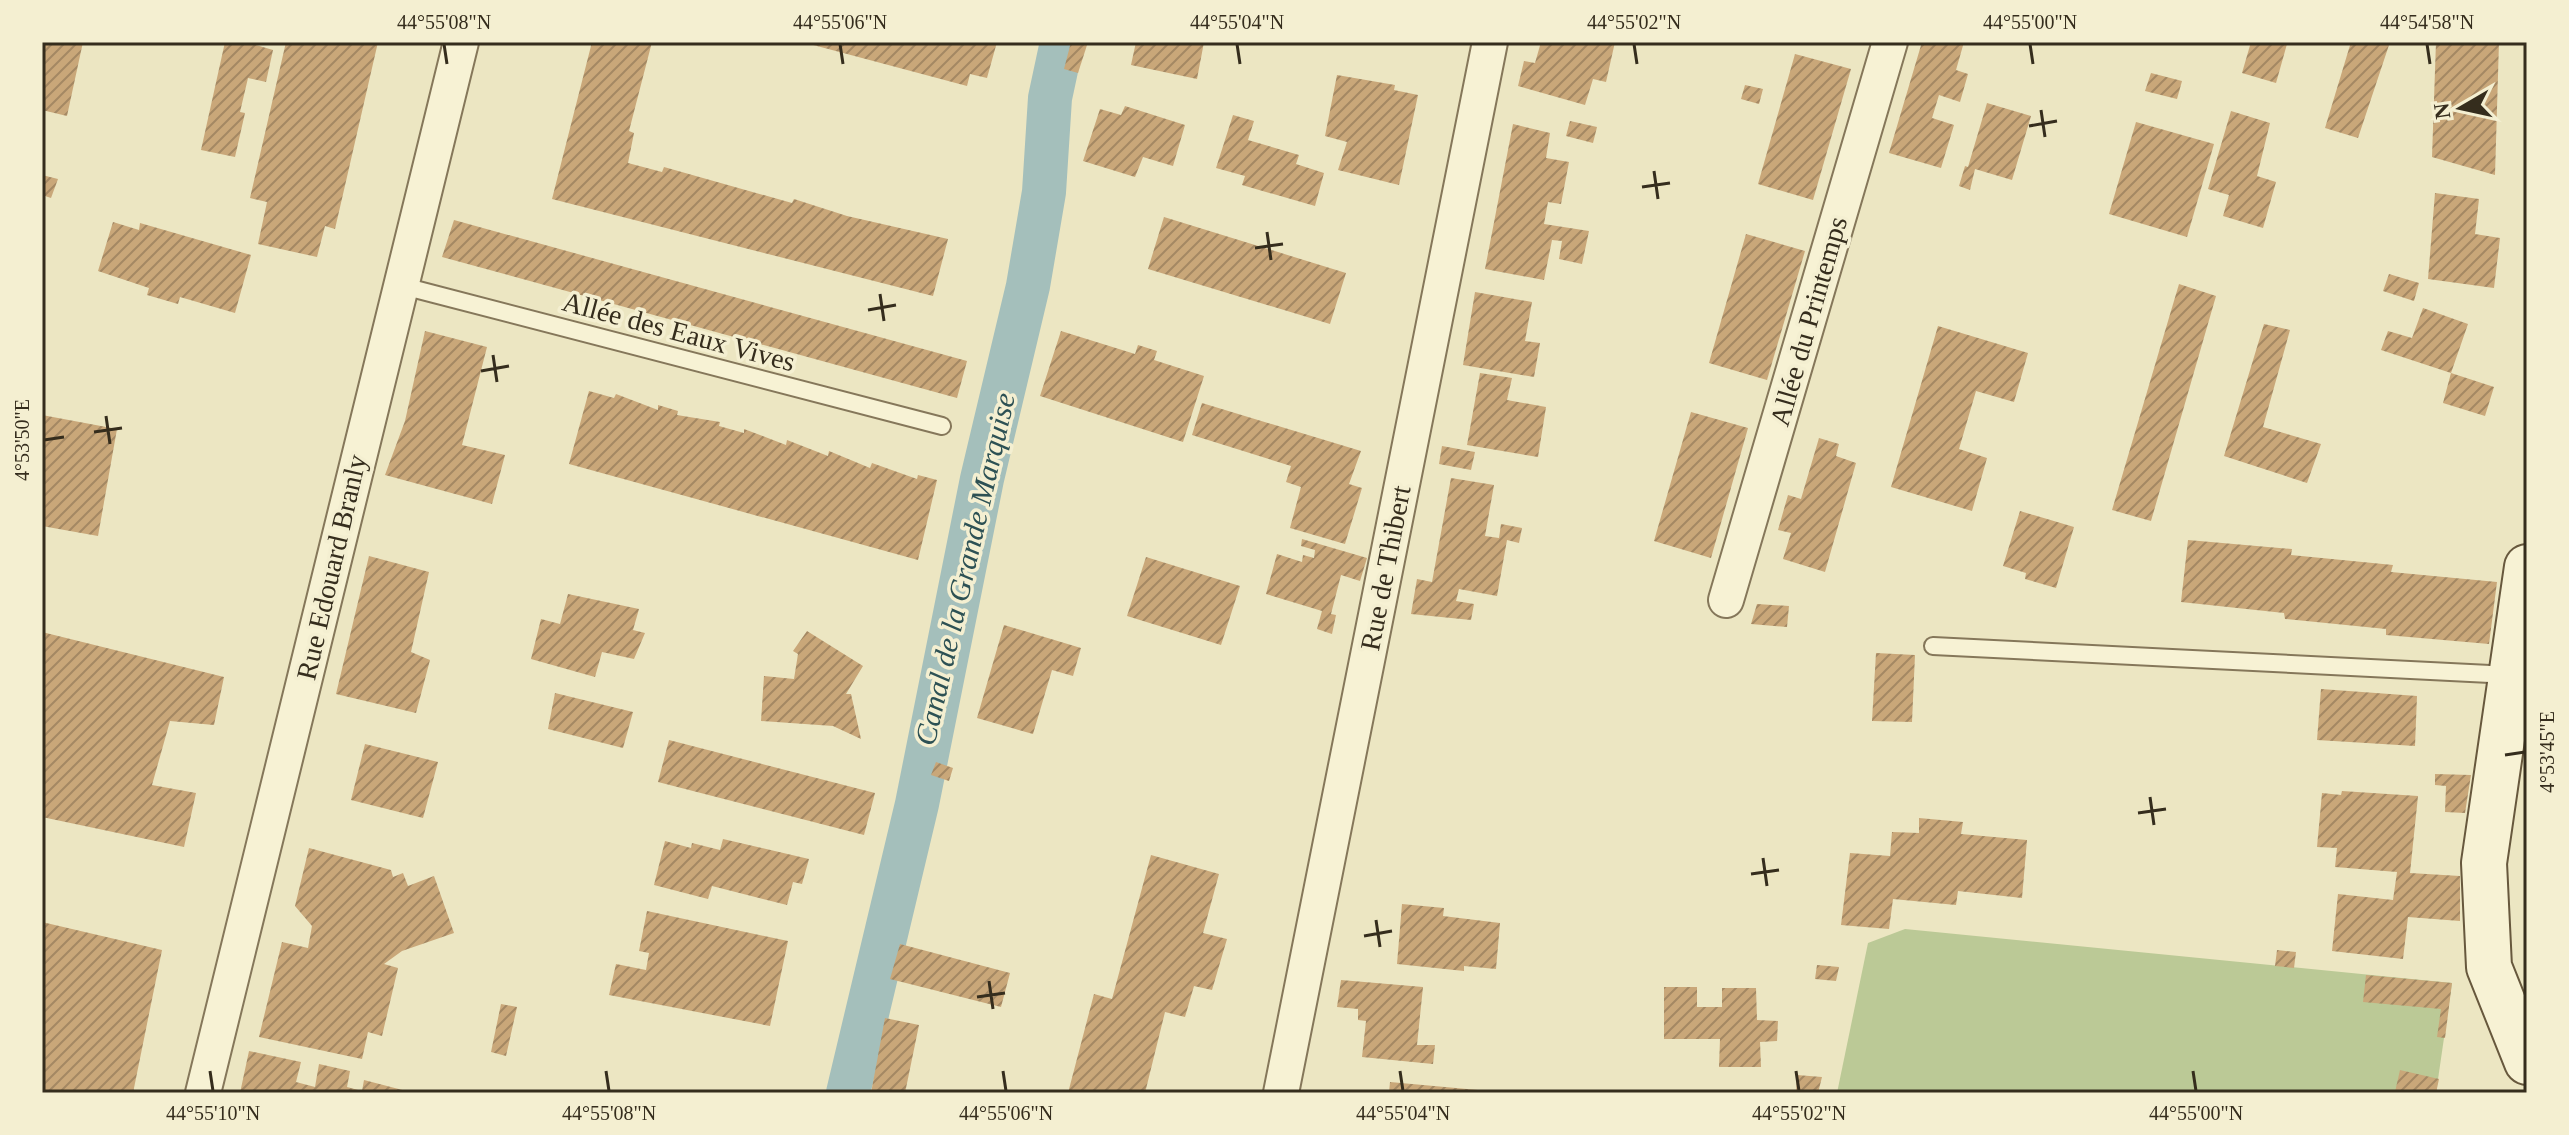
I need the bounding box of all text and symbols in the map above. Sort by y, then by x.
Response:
text: 44°55'08"N [397,11,491,33]
text: 44°55'06"N [793,11,887,33]
text: 44°55'04"N [1190,11,1284,33]
text: 44°55'02"N [1587,11,1681,33]
text: 44°55'00"N [1983,11,2077,33]
text: 44°54'58"N [2380,11,2474,33]
north arrow [2421,68,2501,148]
text: N [2428,101,2455,121]
street label: Allée du Printemps [1764,213,1853,429]
street label: Allée des Eaux Vives [559,285,799,377]
water label: Canal de la Grande Marquise [908,390,1021,748]
text: 4°53'50"E [11,399,33,481]
street label: Rue Edouard Branly [290,451,372,683]
street label: Rue de Thibert [1354,483,1417,653]
text: 4°53'45"E [2536,711,2558,793]
text: 44°55'10"N [166,1102,260,1124]
text: 44°55'08"N [562,1102,656,1124]
text: 44°55'06"N [959,1102,1053,1124]
text: 44°55'04"N [1356,1102,1450,1124]
text: 44°55'02"N [1752,1102,1846,1124]
text: 44°55'00"N [2149,1102,2243,1124]

